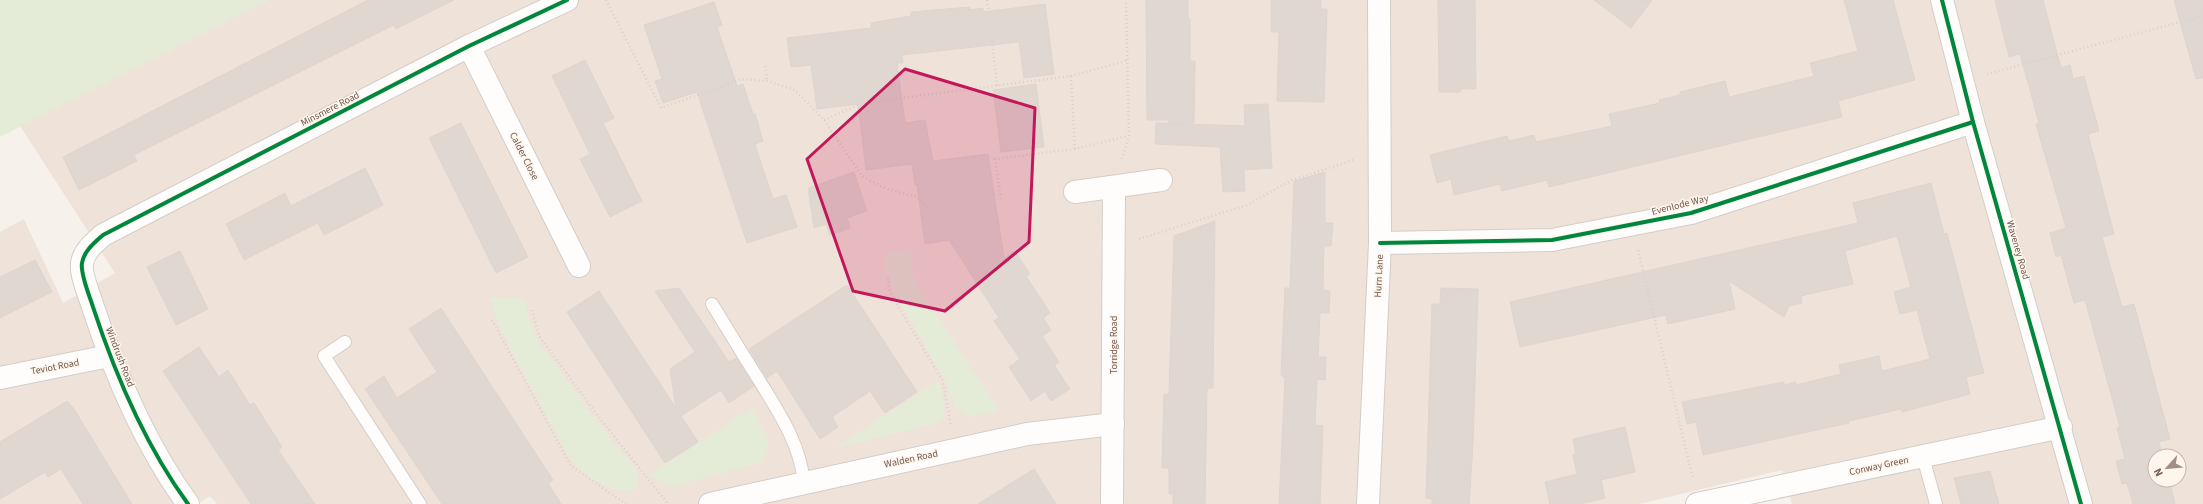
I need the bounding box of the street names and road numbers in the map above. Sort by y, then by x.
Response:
street label: Minsmere Road [298,88,362,130]
street label: Calder Close [506,130,542,182]
street label: Evenlode Way [1650,191,1710,219]
street label: Waveney Road [2003,219,2033,281]
street label: Hurn Lane [1371,254,1387,298]
street label: Torridge Road [1107,316,1121,374]
street label: Windrush Road [102,325,138,389]
street label: Teviot Road [30,355,80,379]
street label: Walden Road [883,446,939,472]
street label: Conway Green [1848,453,1910,479]

